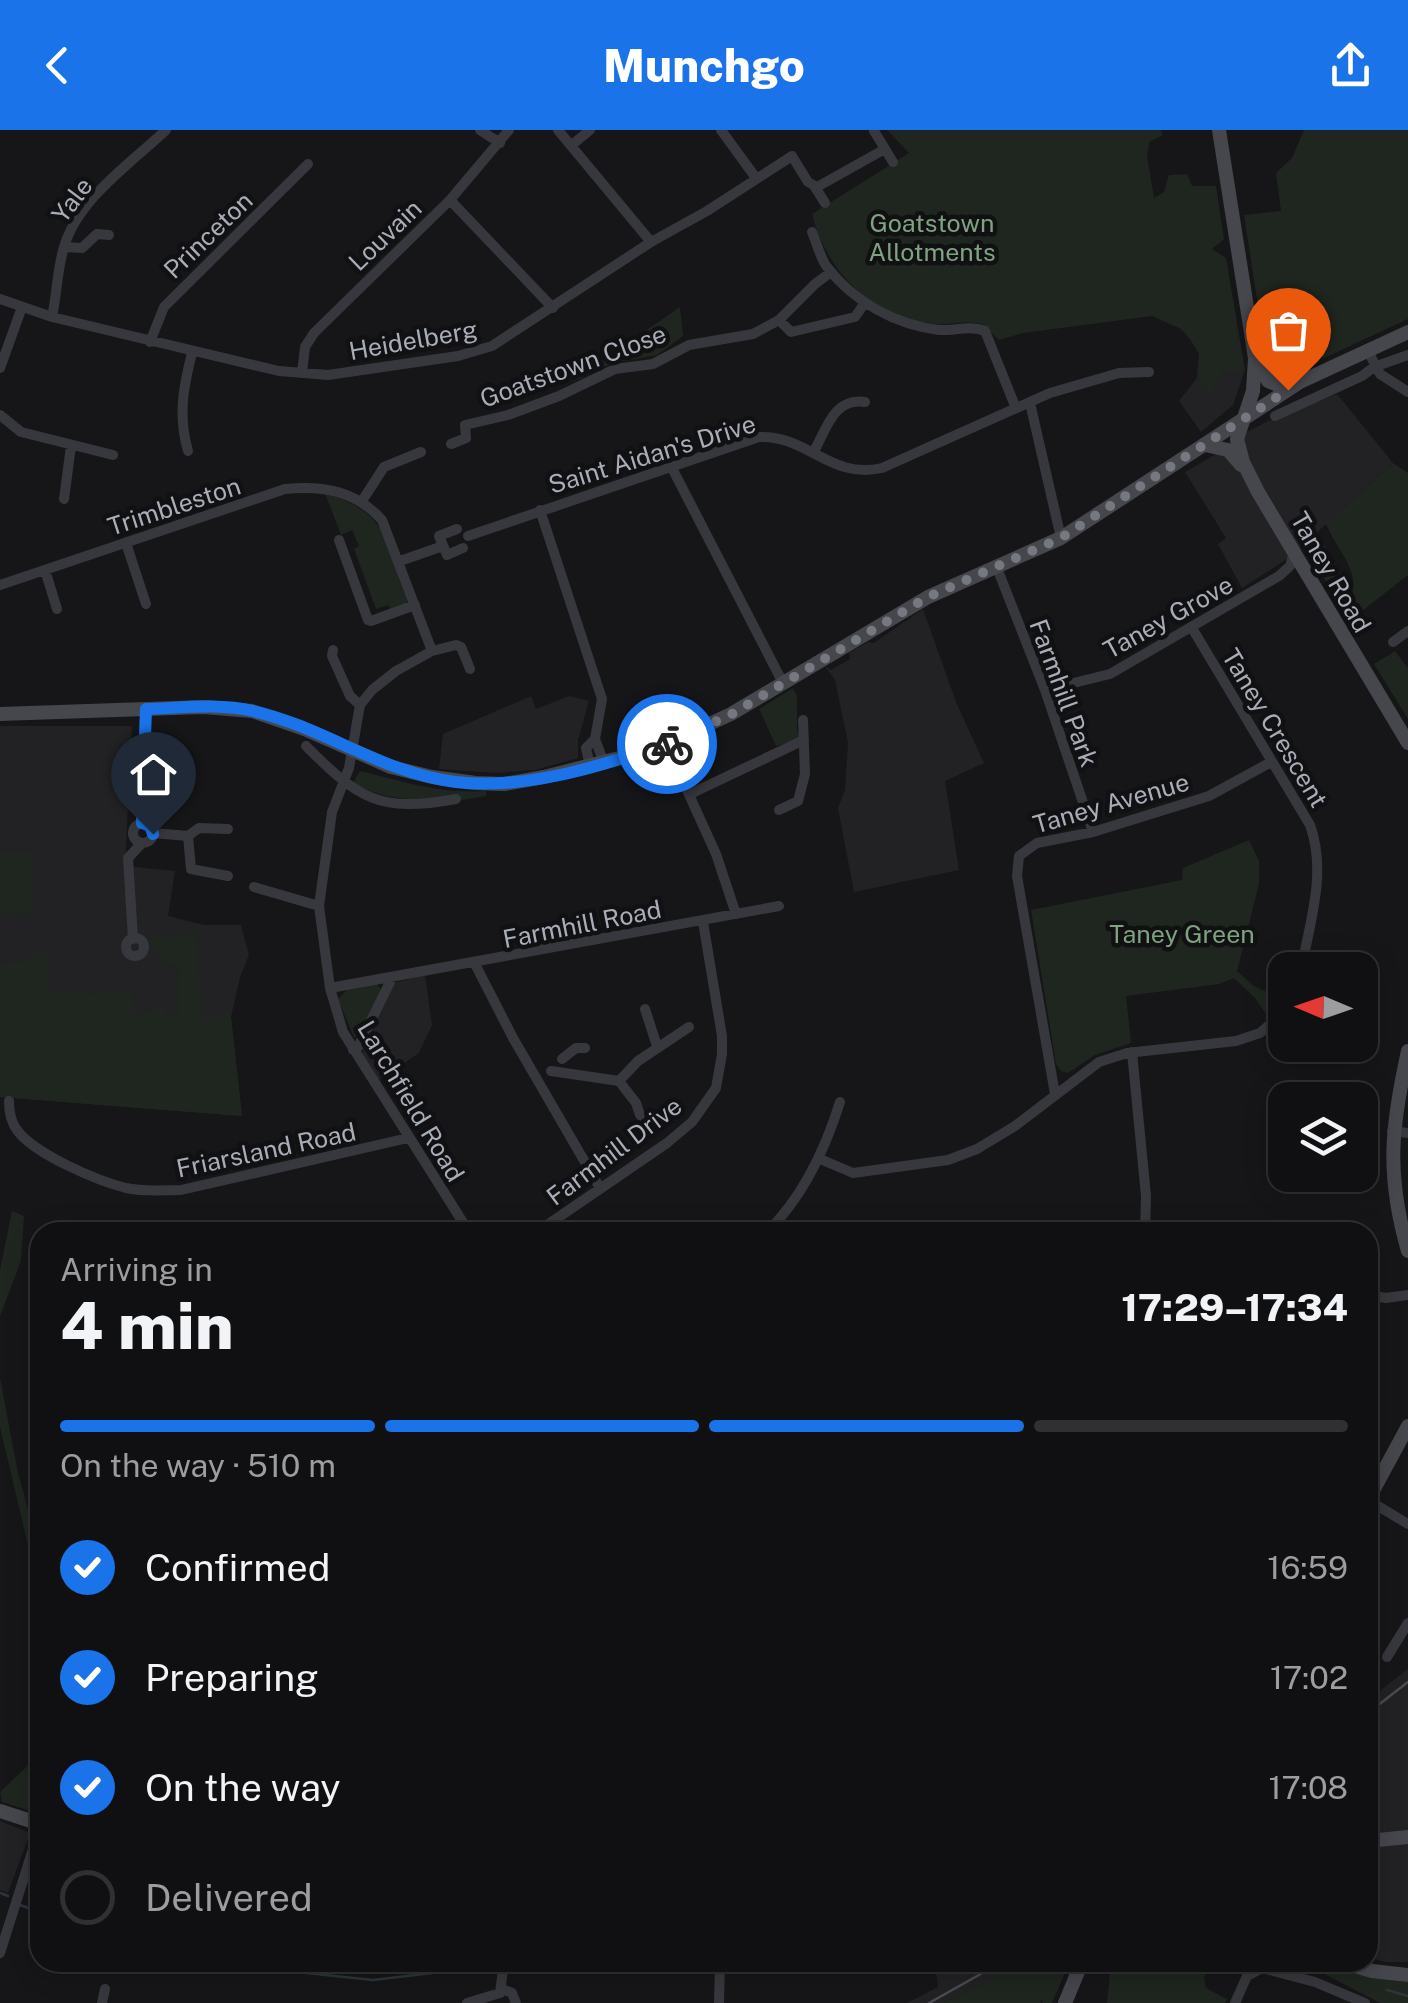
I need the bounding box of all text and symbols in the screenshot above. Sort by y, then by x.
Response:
icon: back [30,38,85,93]
icon: share [1323,38,1378,93]
text: Munchgo [603,39,805,92]
street label: Yale [45,172,99,228]
street label: Princeton [157,185,259,285]
street label: Louvain [342,193,428,277]
park label: Goatstown Allotments [868,208,996,267]
pin [1246,288,1331,391]
icon: bag [1261,303,1316,358]
street label: Heidelberg [346,314,480,366]
street label: Goatstown Close [476,318,670,414]
street label: Saint Aidan's Drive [545,408,759,500]
street label: Trimbleston [104,470,244,542]
street label: Taney Road [1284,506,1378,638]
street label: Taney Grove [1098,569,1238,665]
street label: Farmhill Park [1023,615,1105,771]
street label: Taney Crescent [1216,643,1334,813]
courier [617,694,717,794]
icon: bike [640,717,695,772]
pin [111,732,196,835]
icon: home [126,747,181,802]
street label: Taney Avenue [1030,766,1192,840]
street label: Farmhill Road [500,894,664,954]
park label: Taney Green [1109,919,1255,949]
north arrow [1268,952,1378,1062]
map controls [1268,952,1378,1192]
street label: Larchfield Road [351,1015,471,1187]
button: layers [1268,1082,1378,1192]
street label: Farmhill Drive [541,1090,687,1212]
street label: Friarsland Road [173,1116,359,1184]
text: Arriving in [60,1251,213,1288]
text: 17:29–17:34 [1121,1285,1348,1330]
text: 4 min [60,1287,234,1364]
text: On the way · 510 m [60,1447,336,1484]
icon: check [60,1540,115,1595]
text: Confirmed [145,1545,330,1590]
text: 16:59 [1267,1549,1348,1586]
icon: check [60,1650,115,1705]
text: Preparing [145,1655,319,1700]
text: 17:02 [1270,1659,1348,1696]
icon: check [60,1760,115,1815]
text: On the way [145,1765,341,1810]
text: 17:08 [1268,1769,1348,1806]
text: Delivered [145,1875,313,1920]

